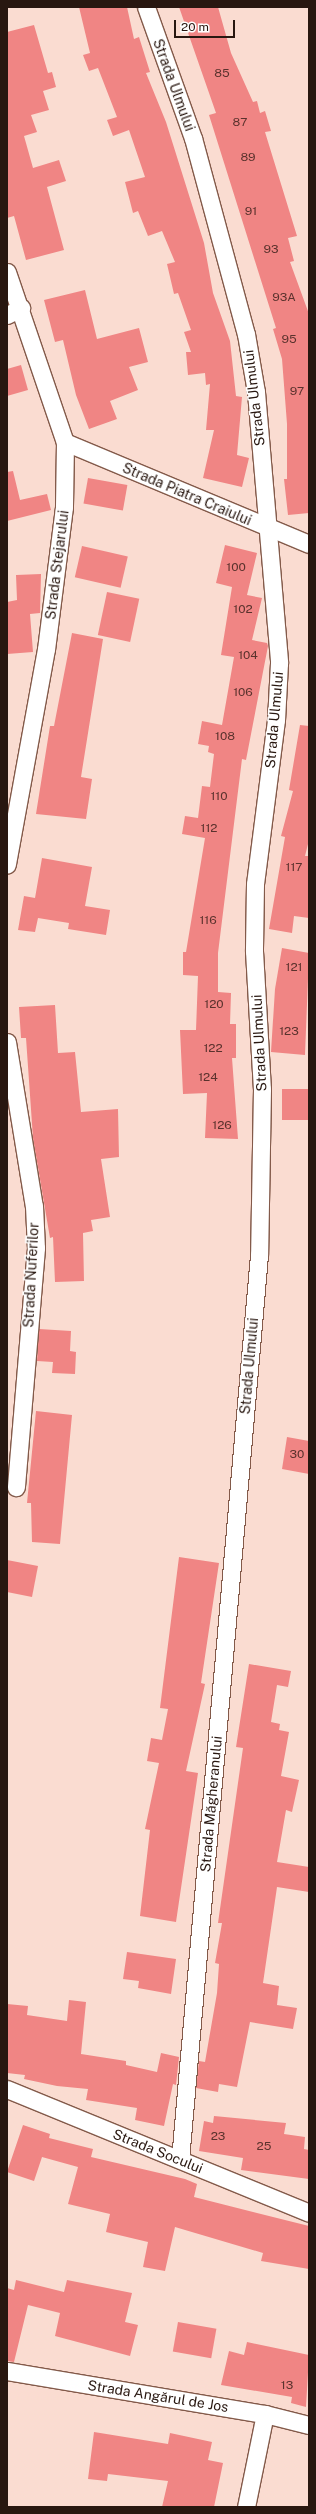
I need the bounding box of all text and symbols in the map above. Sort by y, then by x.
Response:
scale bar [176,12,237,38]
text: 20 m [181,20,209,34]
street label: Strada Ulmului [150,37,198,133]
house number: 85 [214,67,230,81]
house number: 87 [233,116,247,130]
house number: 89 [240,151,256,165]
house number: 91 [245,205,257,219]
house number: 93 [264,243,278,257]
house number: 93A [272,291,296,305]
house number: 95 [281,333,297,347]
street label: Strada Ulmului [240,349,268,447]
house number: 97 [290,385,304,399]
street label: Strada Piatra Craiului [120,459,254,529]
street label: Strada Stejarului [42,509,72,621]
house number: 100 [226,561,246,575]
house number: 102 [233,603,253,617]
house number: 104 [238,649,258,663]
street label: Strada Ulmului [261,671,287,769]
house number: 106 [233,686,253,700]
house number: 108 [215,730,235,744]
house number: 110 [210,790,228,804]
house number: 112 [201,822,217,836]
house number: 117 [286,861,302,875]
house number: 116 [199,914,217,928]
house number: 121 [286,961,302,975]
street label: Strada Ulmului [248,994,270,1092]
house number: 120 [204,998,224,1012]
house number: 123 [279,1025,299,1039]
house number: 122 [203,1042,223,1056]
house number: 124 [198,1071,218,1085]
house number: 126 [212,1119,232,1133]
street label: Strada Nuferilor [20,1222,42,1328]
street label: Strada Ulmului [236,1317,262,1415]
house number: 30 [290,1448,304,1462]
street label: Strada Măgheranului [197,1735,225,1873]
street label: Strada Socului [110,2125,206,2177]
house number: 23 [211,2130,225,2144]
house number: 25 [257,2140,271,2154]
street label: Strada Angărul de Jos [86,2377,230,2415]
house number: 13 [281,2379,293,2393]

